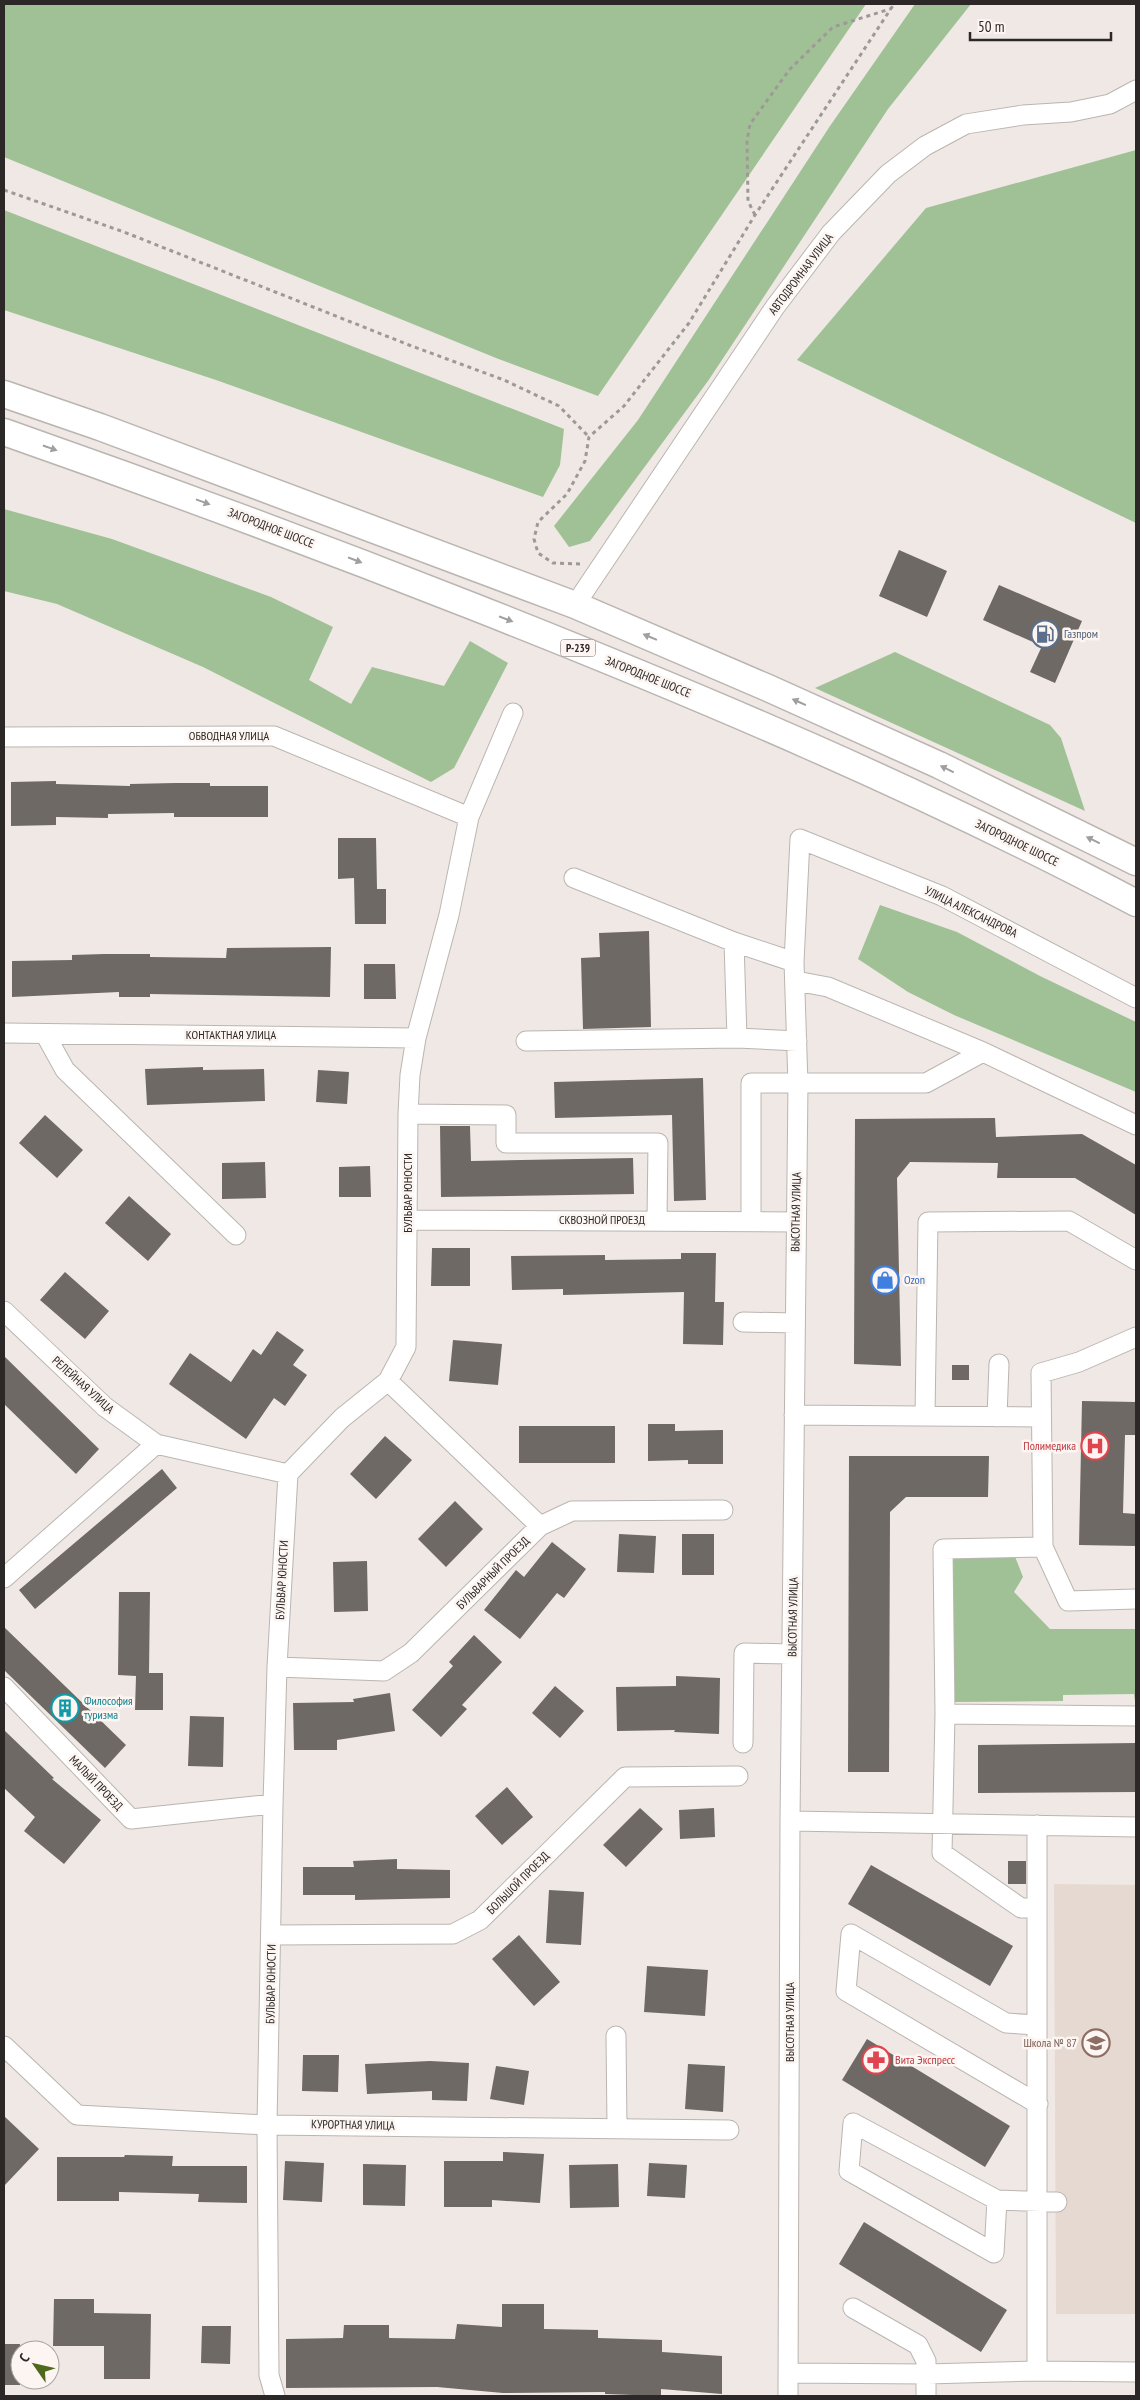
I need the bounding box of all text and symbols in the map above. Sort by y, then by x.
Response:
scale bar [970,10,1111,42]
text: 50 m [978,17,1004,36]
street label: АВТОДРОМНАЯ УЛИЦА [765,230,836,317]
one-way arrow [43,444,58,452]
one-way arrow [196,498,211,506]
street label: ЗАГОРОДНОЕ ШОССЕ [226,504,316,551]
one-way arrow [348,556,363,564]
one-way arrow [499,615,514,623]
fuel station icon: Газпром [1030,619,1060,649]
place label: Газпром [1064,626,1098,641]
one-way arrow [643,632,657,640]
road number: Р-239 [560,640,596,656]
street label: ЗАГОРОДНОЕ ШОССЕ [603,653,693,701]
one-way arrow [792,697,806,705]
street label: ОБВОДНАЯ УЛИЦА [189,728,270,743]
one-way arrow [940,765,954,773]
street label: ЗАГОРОДНОЕ ШОССЕ [973,816,1061,869]
one-way arrow [1085,836,1100,844]
street label: УЛИЦА АЛЕКСАНДРОВА [922,883,1020,941]
street label: КОНТАКТНАЯ УЛИЦА [186,1027,276,1042]
street label: БУЛЬВАР ЮНОСТИ [400,1153,415,1233]
street label: ВЫСОТНАЯ УЛИЦА [787,1172,804,1252]
street label: СКВОЗНОЙ ПРОЕЗД [559,1212,645,1227]
shop icon: Ozon [870,1265,900,1295]
place label: Ozon [904,1272,925,1287]
street label: РЕЛЕЙНАЯ УЛИЦА [49,1353,118,1417]
hospital icon: Полимедика [1080,1431,1110,1461]
place label: Полимедика [1023,1438,1076,1453]
street label: БУЛЬВАРНЫЙ ПРОЕЗД [453,1533,533,1612]
street label: БУЛЬВАР ЮНОСТИ [272,1540,291,1620]
street label: ВЫСОТНАЯ УЛИЦА [784,1577,801,1657]
building icon: Философия туризма [50,1693,80,1723]
place label: Философия туризма [84,1693,133,1722]
street label: МАЛЫЙ ПРОЕЗД [66,1752,127,1814]
street label: БОЛЬШОЙ ПРОЕЗД [483,1848,552,1917]
street label: БУЛЬВАР ЮНОСТИ [262,1944,279,2024]
street label: ВЫСОТНАЯ УЛИЦА [782,1982,797,2062]
school or university icon: Школа № 87 [1081,2028,1111,2058]
place label: Школа № 87 [1023,2035,1077,2050]
pharmacy icon: Вита Экспресс [861,2045,891,2075]
place label: Вита Экспресс [895,2052,956,2067]
street label: КУРОРТНАЯ УЛИЦА [311,2116,395,2133]
north arrow [10,2340,60,2390]
text: С [15,2350,34,2365]

